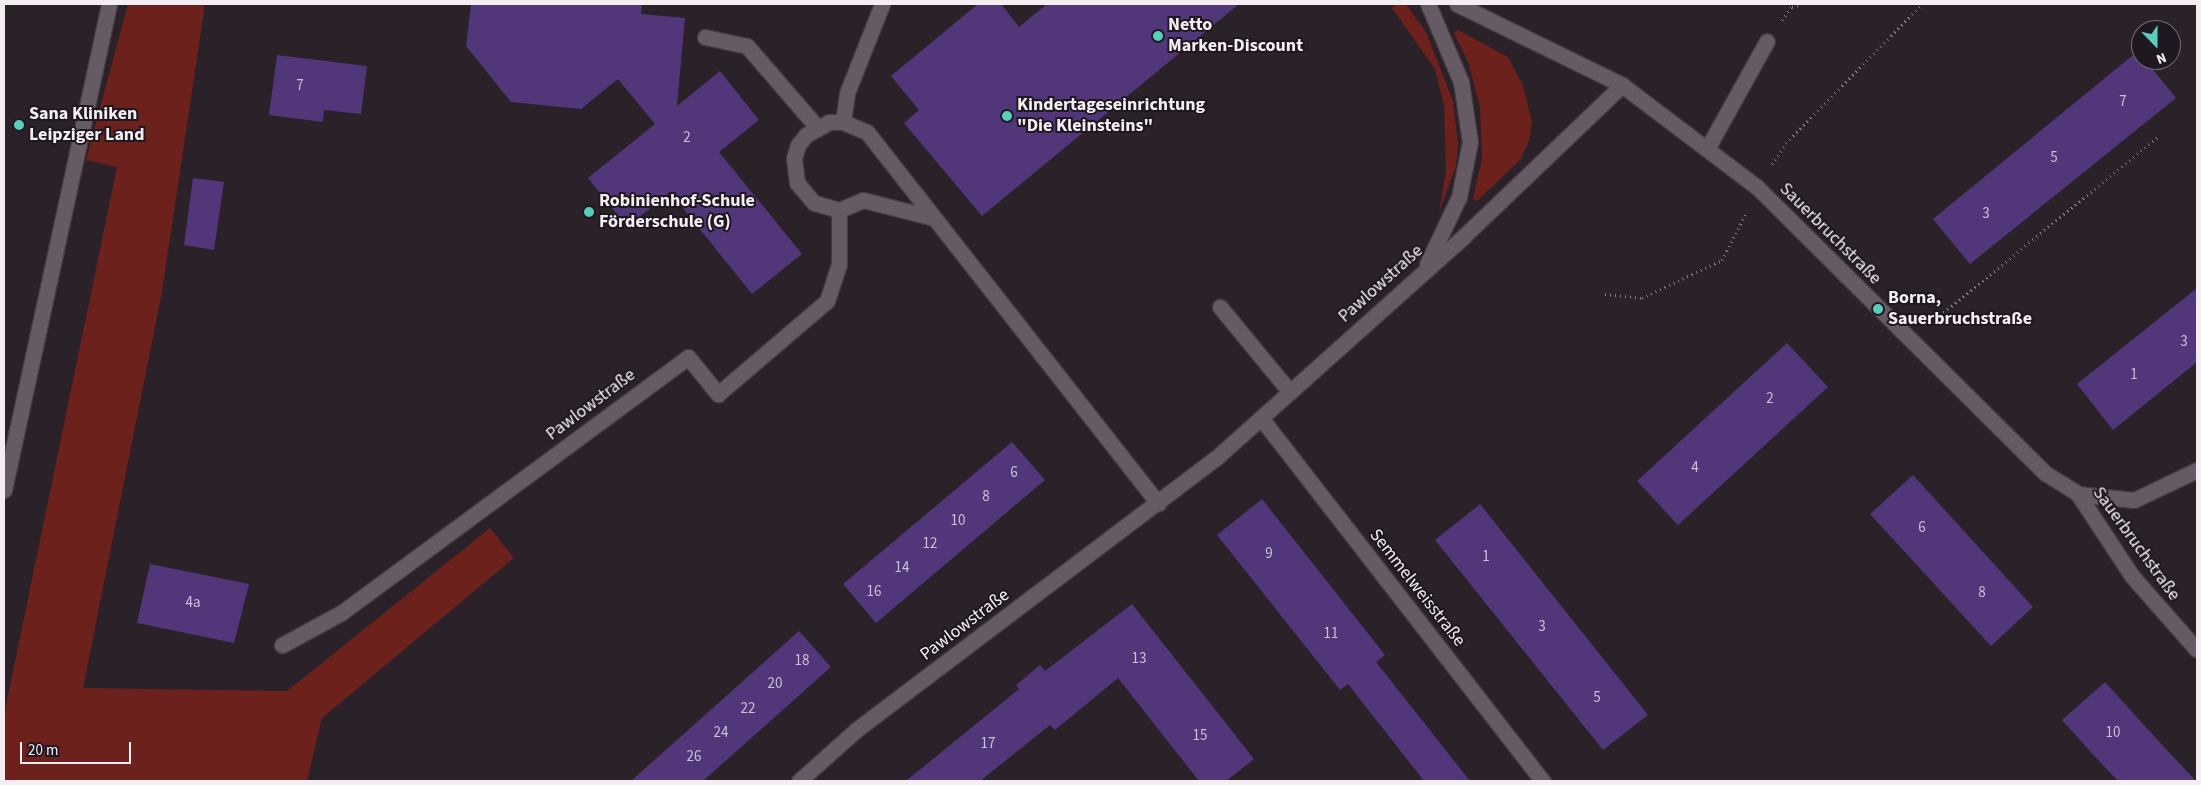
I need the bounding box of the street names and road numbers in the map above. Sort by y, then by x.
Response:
street label: Sauerbruchstraße [1775,179,1885,289]
street label: Pawlowstraße [1334,240,1428,328]
street label: Pawlowstraße [542,364,640,446]
street label: Sauerbruchstraße [2088,483,2184,605]
street label: Semmelweisstraße [1364,525,1470,651]
street label: Pawlowstraße [916,584,1014,666]

